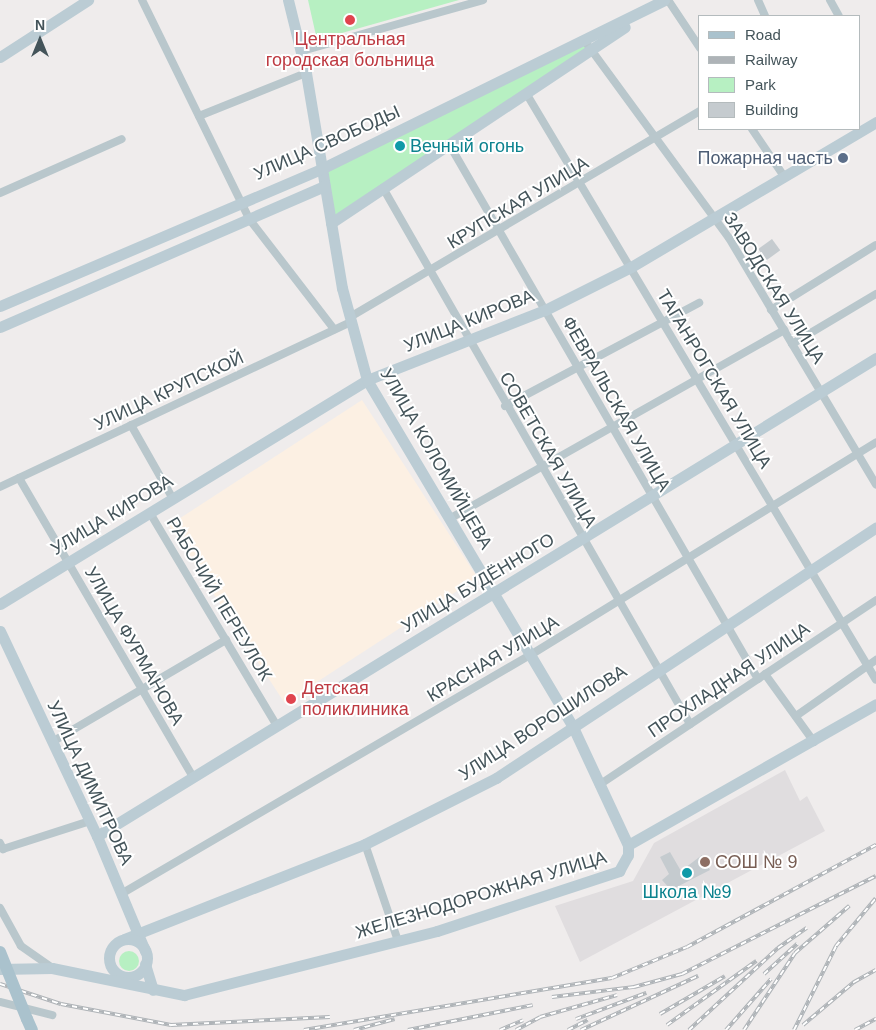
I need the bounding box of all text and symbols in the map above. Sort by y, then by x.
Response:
marker: Центральная городская больница [343,13,357,27]
north arrow [15,15,65,65]
legend [698,15,861,130]
text: N [35,17,45,33]
text: Road [745,26,781,43]
place label: Центральная городская больница [266,29,434,72]
text: Railway [745,51,798,68]
text: Park [745,76,776,93]
street label: УЛИЦА СВОБОДЫ [251,101,403,185]
text: Building [745,101,798,118]
place label: Вечный огонь [410,135,524,157]
marker: Вечный огонь [394,140,406,152]
place label: Пожарная часть [697,147,833,169]
street label: КРУПСКАЯ УЛИЦА [443,152,593,254]
marker: Пожарная часть [837,152,849,164]
street label: ЗАВОДСКАЯ УЛИЦА [719,208,829,368]
street label: УЛИЦА КИРОВА [401,285,537,357]
street label: ТАГАНРОГСКАЯ УЛИЦА [652,286,776,472]
street label: ФЕВРАЛЬСКАЯ УЛИЦА [557,313,675,495]
street label: УЛИЦА КРУПСКОЙ [91,347,247,435]
street label: УЛИЦА КОЛОМИЙЦЕВА [375,365,497,553]
street label: СОВЕТСКАЯ УЛИЦА [495,368,601,532]
street label: УЛИЦА КИРОВА [47,470,177,560]
street label: РАБОЧИЙ ПЕРЕУЛОК [162,513,276,685]
street label: УЛИЦА БУДЁННОГО [397,529,559,637]
street label: УЛИЦА ФУРМАНОВА [80,563,188,729]
street label: КРАСНАЯ УЛИЦА [423,611,563,707]
street label: ПРОХЛАДНАЯ УЛИЦА [644,618,814,742]
street label: УЛИЦА ВОРОШИЛОВА [455,661,631,785]
place label: Детская поликлиника [302,678,409,721]
marker: Детская поликлиника [284,692,298,706]
street label: УЛИЦА ДИМИТРОВА [42,697,138,869]
street label: ЖЕЛЕЗНОДОРОЖНАЯ УЛИЦА [353,846,609,944]
place label: СОШ № 9 [715,851,797,873]
marker: СОШ № 9 [699,856,711,868]
marker: Школа №9 [681,867,693,879]
place label: Школа №9 [642,881,732,903]

